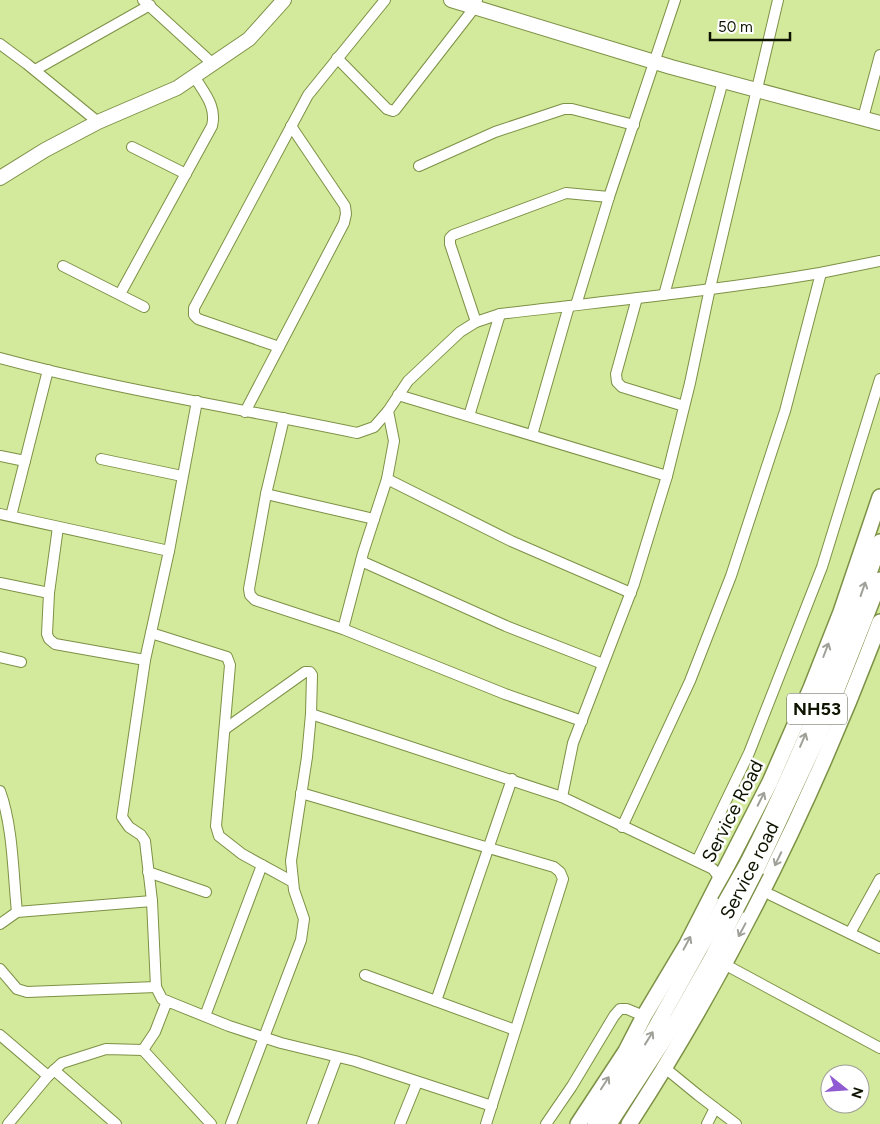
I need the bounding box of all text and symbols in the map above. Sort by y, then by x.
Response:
scale bar [710,10,790,42]
text: 50 m [718,18,753,36]
one-way arrow [859,582,868,597]
one-way arrow [822,643,831,658]
road number: NH53 [787,694,847,724]
one-way arrow [799,733,809,748]
street label: Service Road [697,756,768,866]
one-way arrow [757,792,766,807]
street label: Service road [715,818,784,923]
one-way arrow [772,851,782,866]
one-way arrow [737,922,747,937]
one-way arrow [682,936,692,951]
one-way arrow [645,1032,655,1046]
north arrow [820,1064,870,1114]
one-way arrow [600,1077,610,1091]
text: N [847,1085,867,1100]

